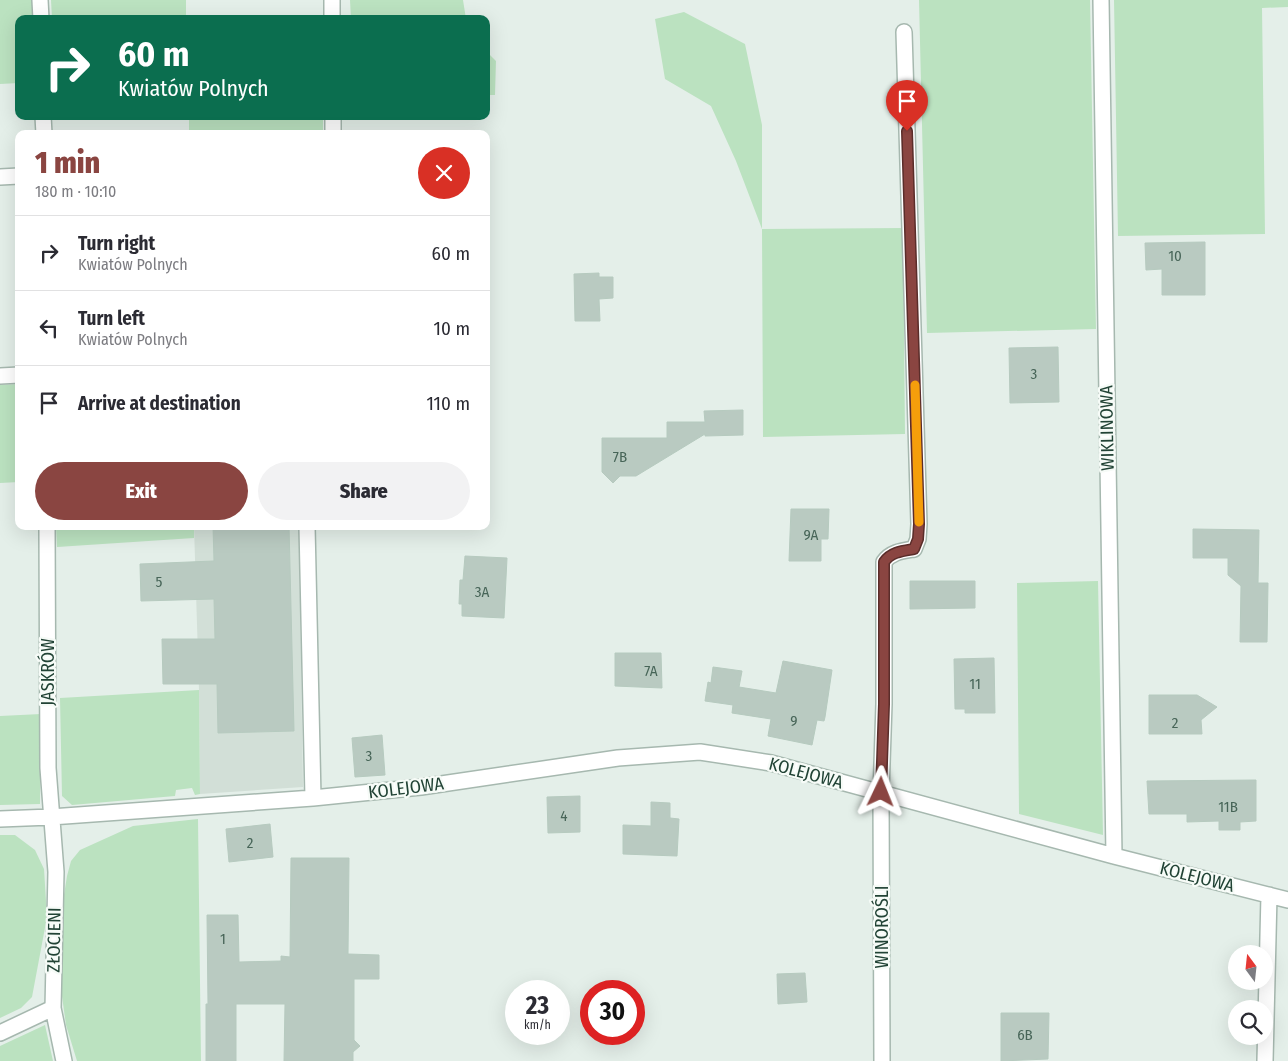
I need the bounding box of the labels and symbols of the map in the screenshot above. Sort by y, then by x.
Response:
pin [886,80,928,131]
house number: 10 [1168,247,1182,265]
house number: 3 [1031,365,1038,383]
street label: WIKLINOWA [1095,384,1119,471]
house number: 7B [613,448,627,466]
house number: 9A [803,526,819,544]
house number: 5 [156,573,163,591]
house number: 3A [475,583,489,601]
street label: JASKRÓW [37,638,59,706]
house number: 7A [644,662,658,680]
house number: 11 [969,675,981,693]
house number: 9 [790,712,798,730]
house number: 2 [1172,714,1179,732]
house number: 3 [366,747,373,765]
street label: KOLEJOWA [766,753,846,794]
position arrow [854,765,906,817]
street label: KOLEJOWA [367,772,446,804]
house number: 11B [1218,798,1238,816]
house number: 4 [560,807,568,825]
house number: 2 [247,834,254,852]
street label: KOLEJOWA [1157,857,1237,897]
street label: WINOROŚLI [871,886,893,969]
street label: ZŁOCIENI [42,907,66,973]
house number: 1 [220,930,226,948]
north arrow [1228,945,1272,990]
speed limit sign: 30 [580,980,645,1045]
house number: 6B [1017,1026,1033,1044]

